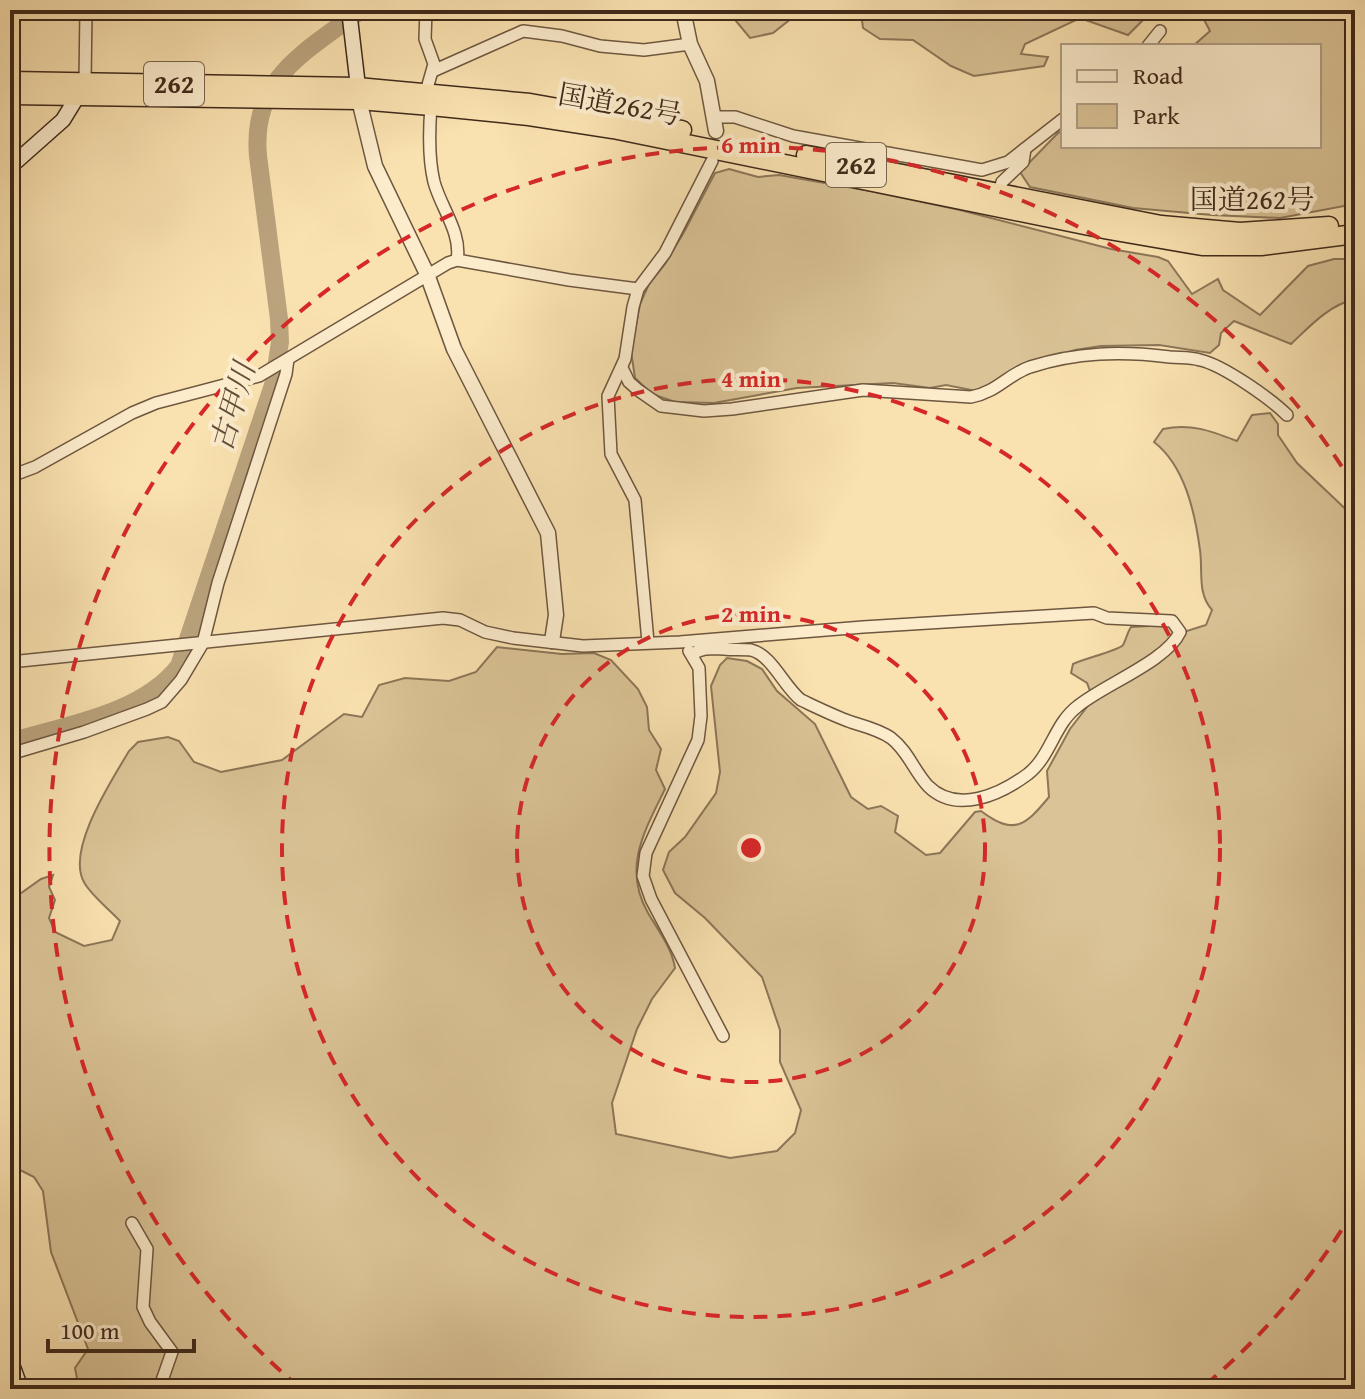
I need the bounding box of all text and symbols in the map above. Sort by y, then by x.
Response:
legend [1061,44,1321,148]
text: Road [1133,58,1183,93]
road number: 262 [144,62,204,106]
street label: 国道262号 [555,73,685,135]
text: Park [1133,98,1180,133]
text: 6 min [721,127,781,162]
road number: 262 [826,143,886,187]
street label: 国道262号 [1190,178,1314,219]
water label: 古甲川 [198,355,266,456]
text: 4 min [721,361,781,396]
text: 2 min [721,596,781,631]
centre of rings [737,834,765,862]
scale bar [48,1303,194,1353]
text: 100 m [60,1313,120,1348]

